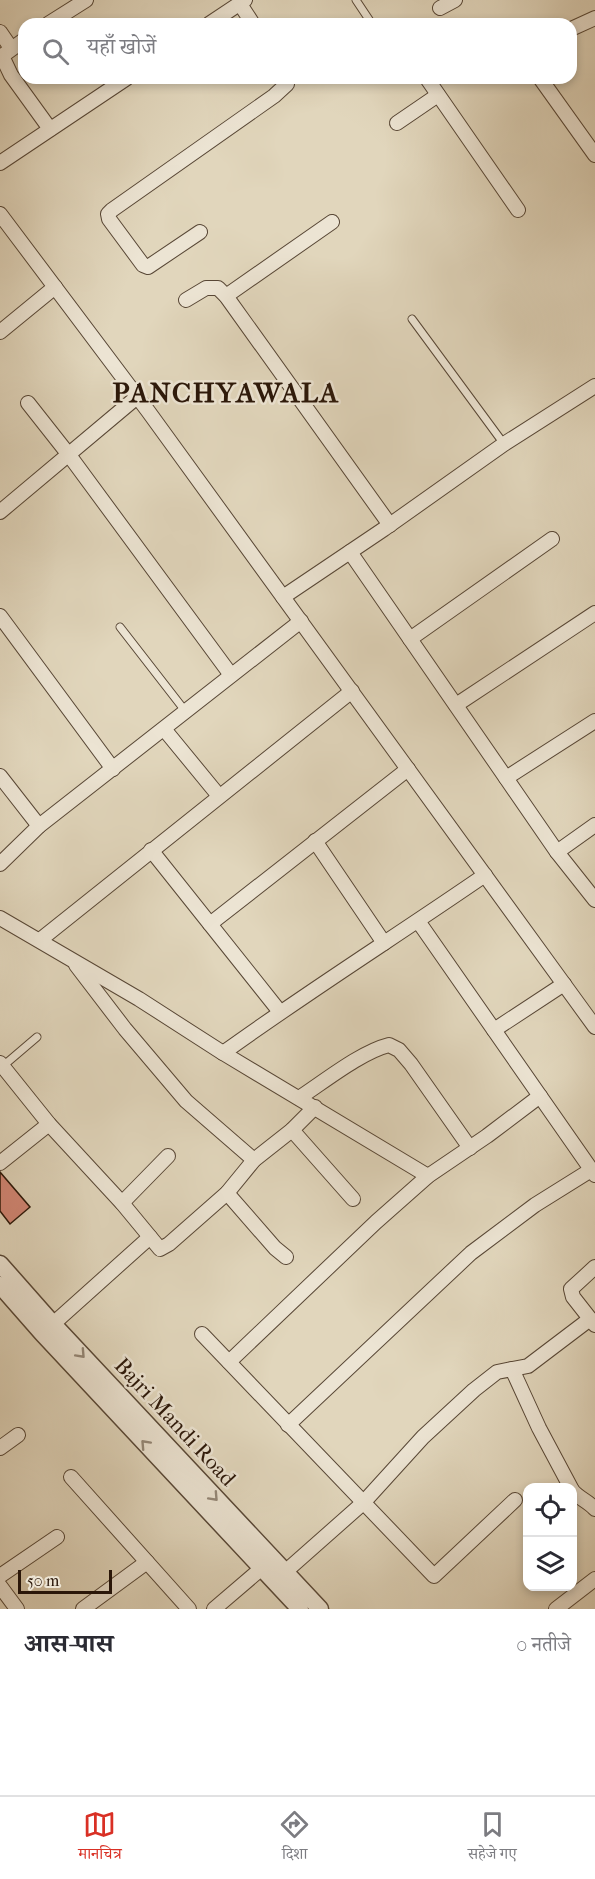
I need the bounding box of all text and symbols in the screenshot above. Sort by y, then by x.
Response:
search box [18,18,577,84]
text: यहाँ खोजें [87,34,156,60]
icon: search [39,35,72,68]
district label: PANCHYAWALA [113,376,339,409]
one-way arrow [74,1348,85,1358]
street label: Bajri Mandi Road [109,1352,242,1492]
one-way arrow [142,1440,153,1451]
map controls [523,1483,577,1591]
button: locate [523,1483,577,1537]
one-way arrow [207,1490,218,1500]
button: layers [523,1537,577,1591]
scale bar [18,1567,112,1594]
text: 50 m [27,1571,59,1590]
text: आस-पास [24,1628,113,1659]
text: 0 नतीजे [516,1633,571,1656]
tab: मानचित्र [78,1808,122,1869]
tab: दिशा [278,1808,311,1869]
tab: सहेजे गए [468,1808,517,1869]

